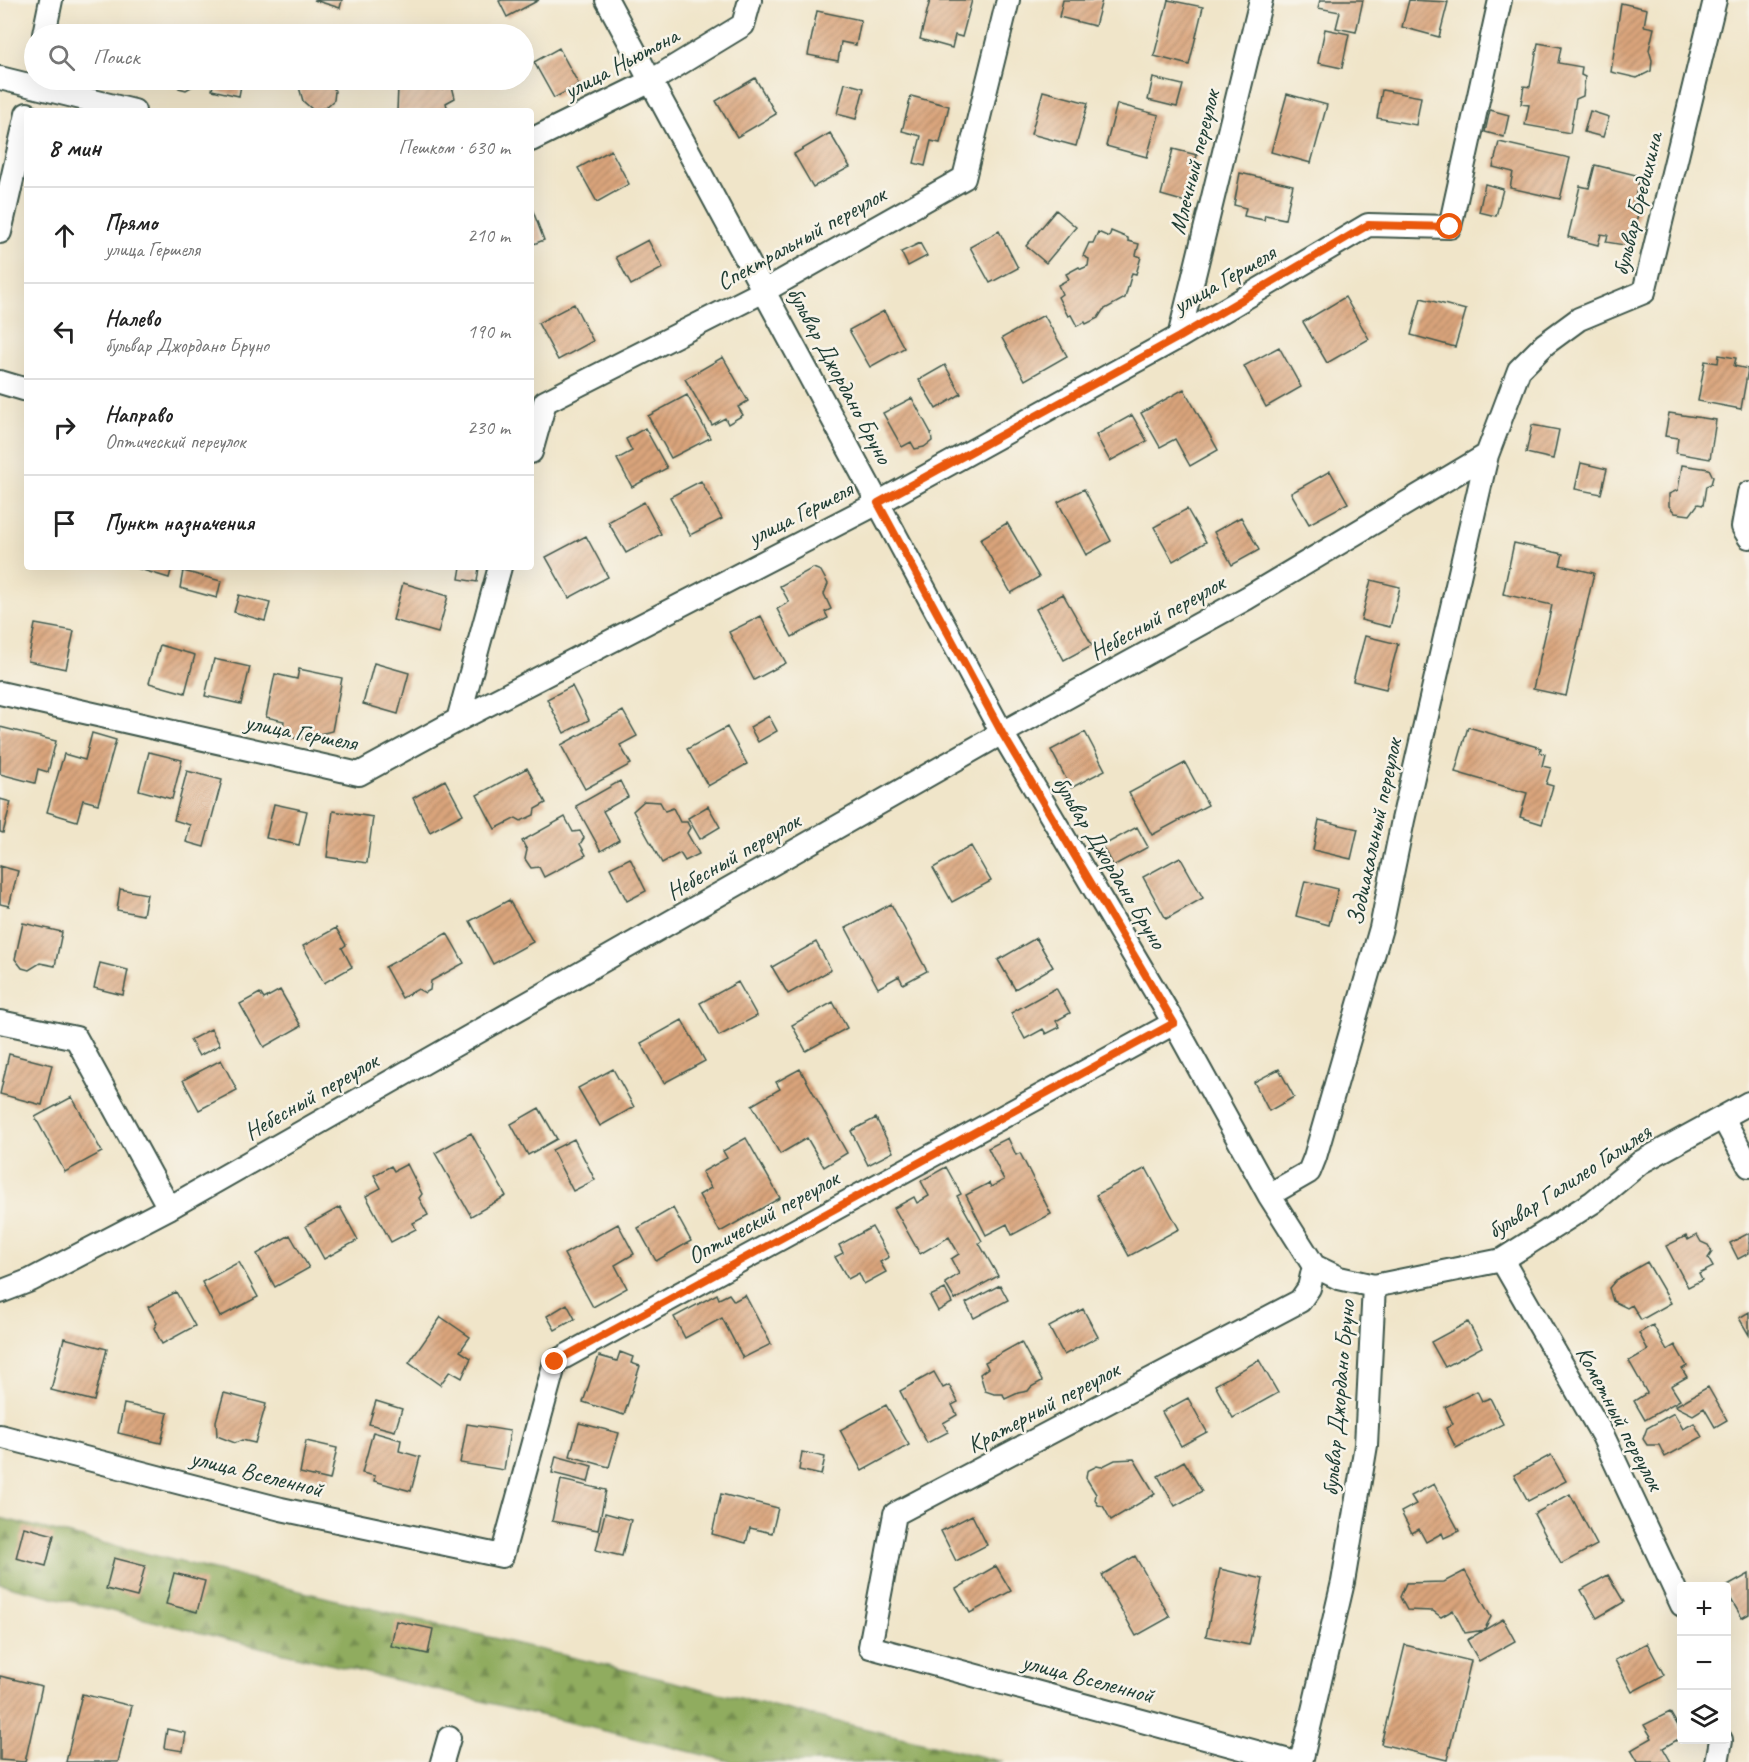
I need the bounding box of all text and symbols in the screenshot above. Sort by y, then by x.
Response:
street label: улица Ньютона [557,19,685,107]
search box [24,24,534,90]
icon: search [45,41,78,74]
text: Поиск [93,43,139,71]
street label: Млечный переулок [1162,85,1227,237]
street label: бульвар Бредихина [1605,127,1670,279]
text: 8 мин [48,131,101,164]
text: Пешком · 630 m [398,135,510,160]
street label: Спектральный переулок [711,178,893,297]
text: Прямо [105,209,157,237]
route start [1436,213,1462,239]
icon: ahead [48,219,81,252]
text: 210 m [467,223,510,248]
text: улица Гершеля [105,237,200,262]
street label: улица Гершеля [1166,237,1282,321]
street label: бульвар Джордано Бруно [781,281,900,470]
text: Налево [105,305,161,333]
icon: left [48,315,81,348]
text: 190 m [467,319,510,344]
text: бульвар Джордано Бруно [105,333,269,358]
text: Направо [105,401,172,429]
icon: right [48,411,81,444]
text: 230 m [467,415,510,440]
text: Оптический переулок [105,429,245,454]
street label: улица Гершеля [741,473,859,553]
icon: arrive [48,507,81,540]
text: Пункт назначения [105,509,254,537]
street label: Небесный переулок [1084,567,1232,666]
street label: улица Гершеля [240,706,361,758]
street label: Зодиакальный переулок [1340,734,1409,928]
street label: бульвар Джордано Бруно [1046,770,1174,955]
street label: Небесный переулок [661,804,807,906]
street label: Небесный переулок [239,1044,385,1146]
street label: бульвар Галилео Галилея [1481,1116,1658,1245]
street label: Оптический переулок [682,1162,846,1271]
street label: бульвар Джордано Бруно [1314,1297,1362,1497]
street label: Кометный переулок [1569,1341,1672,1497]
route end [541,1348,567,1374]
street label: Кратерный переулок [962,1353,1126,1460]
street label: улица Вселенной [186,1442,328,1504]
map controls [1677,1582,1731,1744]
button: + [1677,1582,1731,1636]
button: − [1677,1636,1731,1690]
street label: улица Вселенной [1017,1646,1159,1710]
button: layers [1677,1690,1731,1744]

